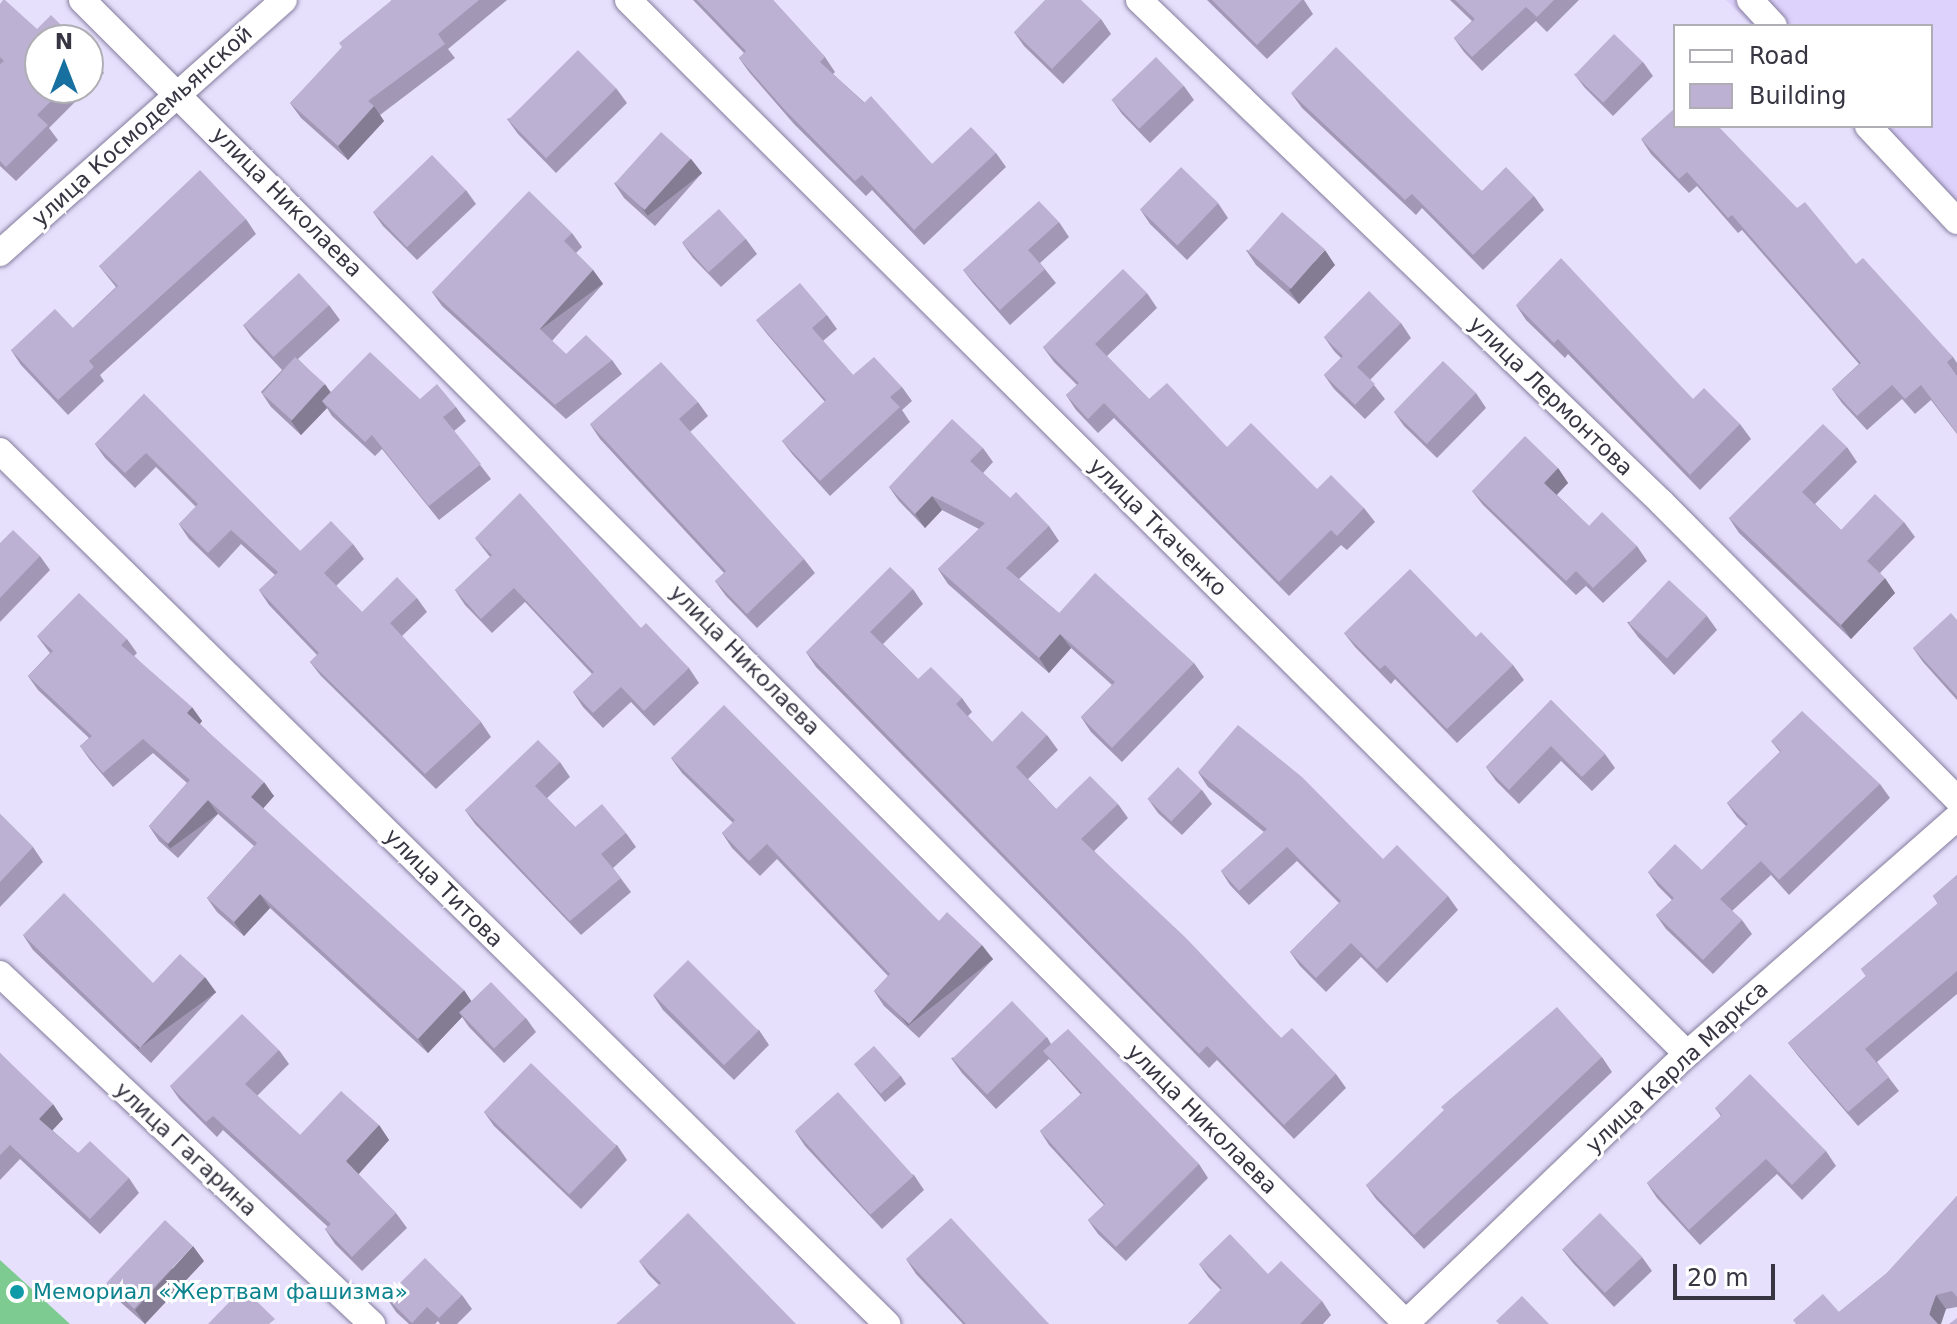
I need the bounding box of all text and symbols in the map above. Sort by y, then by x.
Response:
street label: улица Космодемьянской [26,20,258,232]
north arrow [24,24,104,104]
legend [1673,24,1933,128]
text: N [55,29,73,54]
text: Road [1749,42,1809,70]
text: Building [1749,82,1846,110]
street label: улица Николаева [206,121,368,283]
street label: улица Лермонтова [1463,311,1639,481]
street label: улица Ткаченко [1083,452,1233,602]
street label: улица Николаева [664,579,826,741]
street label: улица Титова [379,823,509,953]
street label: улица Карла Маркса [1580,976,1774,1158]
street label: улица Николаева [1121,1038,1283,1200]
street label: улица Гагарина [109,1076,263,1222]
scale bar [1677,1248,1779,1298]
text: 20 m [1687,1264,1749,1292]
place label: Мемориал «Жертвам фашизма» [33,1279,408,1305]
marker: Мемориал «Жертвам фашизма» [8,1283,26,1301]

